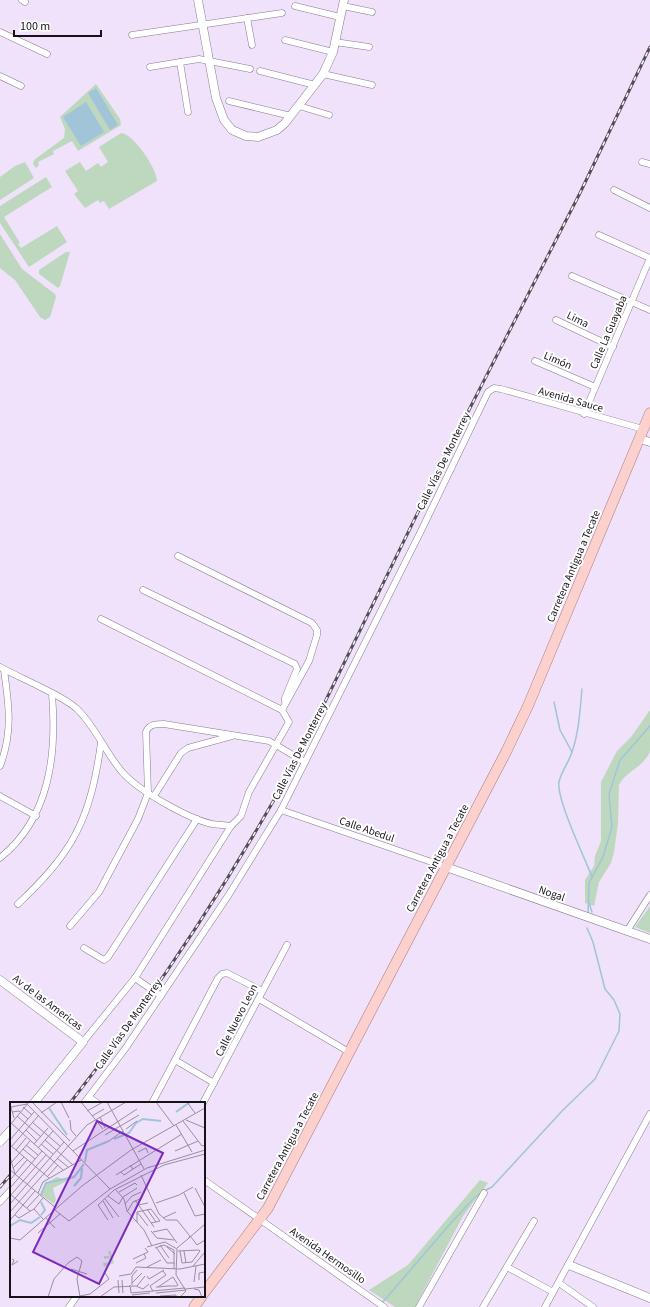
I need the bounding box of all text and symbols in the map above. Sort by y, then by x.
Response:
scale bar [14,12,101,38]
text: 100 m [20,18,50,35]
street label: Calle La Guayaba [586,293,631,371]
street label: Lima [564,308,591,331]
street label: Limón [541,348,574,373]
street label: Avenida Sauce [537,383,605,416]
street label: Calle Vías De Monterrey [413,410,474,513]
street label: Carretera Antigua a Tecate [543,507,604,625]
street label: Calle Vías De Monterrey [268,700,331,803]
street label: Carretera Antigua a Tecate [403,801,473,915]
street label: Calle Abedul [337,813,397,846]
street label: Nogal [537,882,567,905]
street label: Av de las Americas [10,971,86,1034]
street label: Calle Vías De Monterrey [91,976,165,1073]
street label: Calle Nuevo Leon [212,981,261,1059]
street label: Carretera Antigua a Tecate [253,1089,323,1203]
inset map [10,1102,205,1297]
street label: Avenida Hermosillo [287,1224,369,1287]

